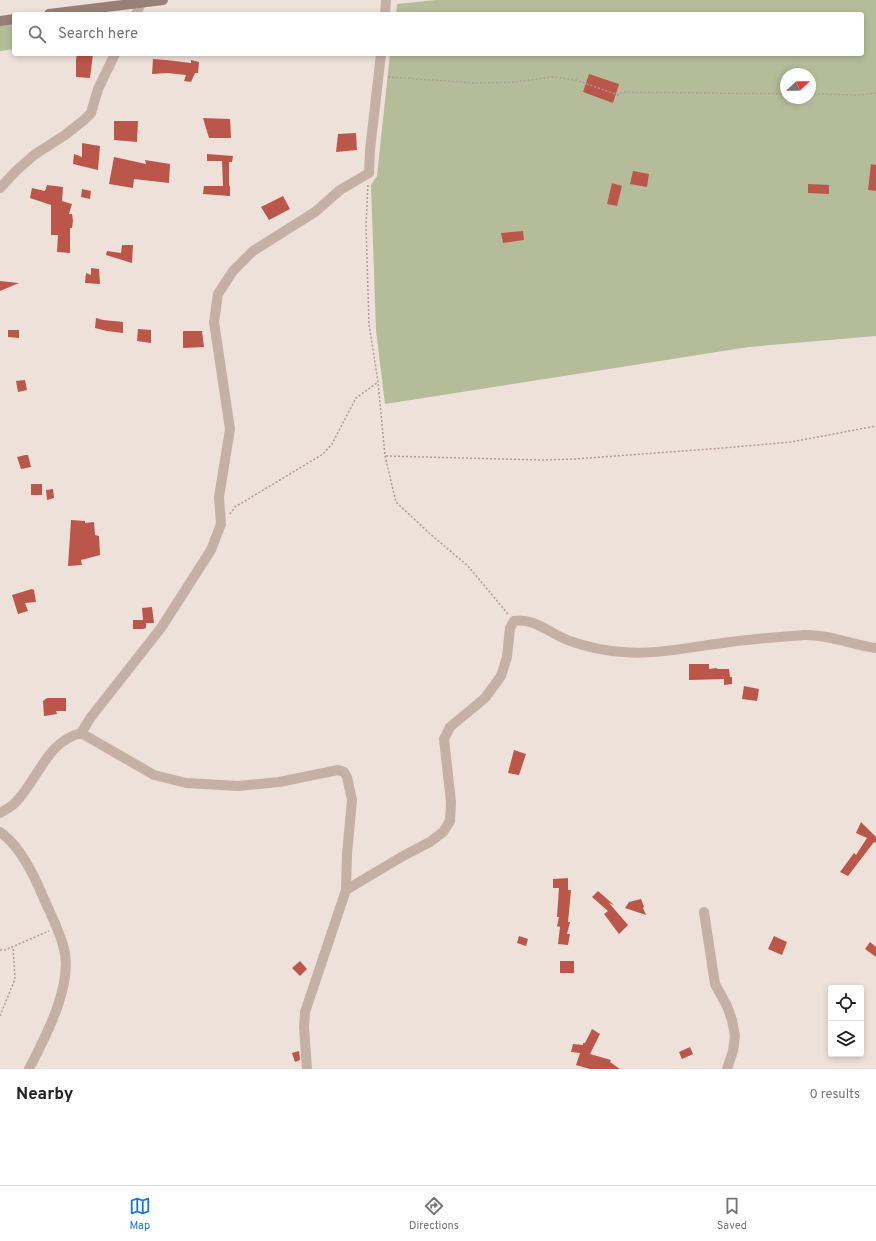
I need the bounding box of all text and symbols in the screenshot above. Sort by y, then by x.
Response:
search box [12,12,864,56]
icon: search [26,23,48,45]
text: Search here [58,25,138,44]
north arrow [780,68,816,104]
map controls [828,985,864,1057]
button: locate [828,985,864,1021]
button: layers [828,1021,864,1057]
text: Nearby [16,1084,73,1106]
text: 0 results [809,1087,860,1103]
tab: Map [129,1195,151,1233]
tab: Directions [409,1195,459,1233]
tab: Saved [717,1195,747,1233]

